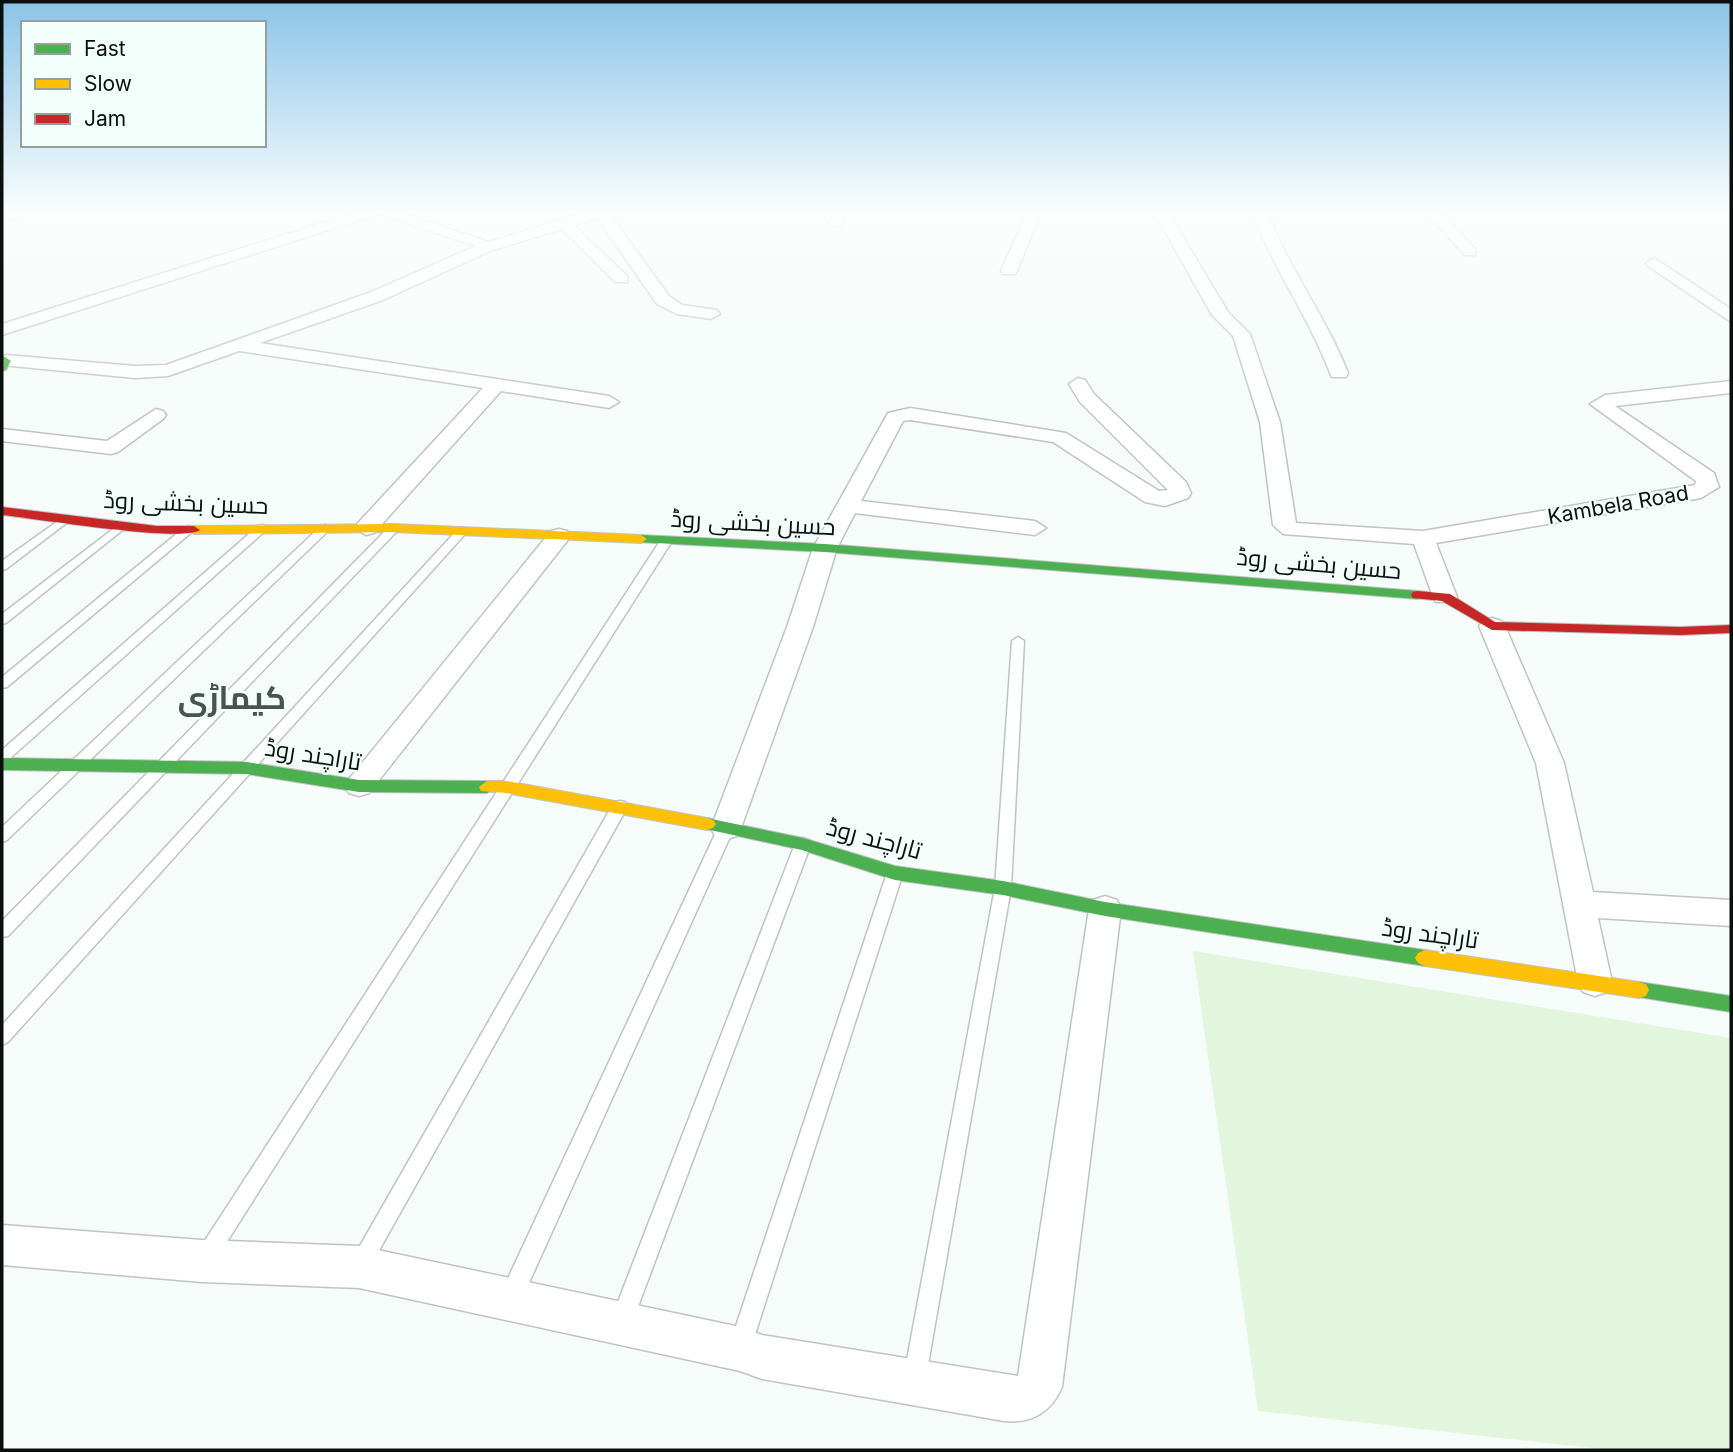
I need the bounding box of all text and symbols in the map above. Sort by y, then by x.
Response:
legend [21,21,266,147]
text: Fast [84,36,126,61]
text: Slow [84,71,132,96]
text: Jam [84,106,126,131]
street label: Kambela Road [1545,480,1690,529]
street label: حسین بخشی روڈ [103,485,269,520]
street label: حسین بخشی روڈ [670,504,836,541]
street label: حسین بخشی روڈ [1236,542,1403,585]
district label: کیماڑی [178,678,286,717]
street label: تاراچند روڈ [262,733,364,778]
street label: تاراچند روڈ [823,812,925,867]
street label: تاراچند روڈ [1380,912,1481,957]

